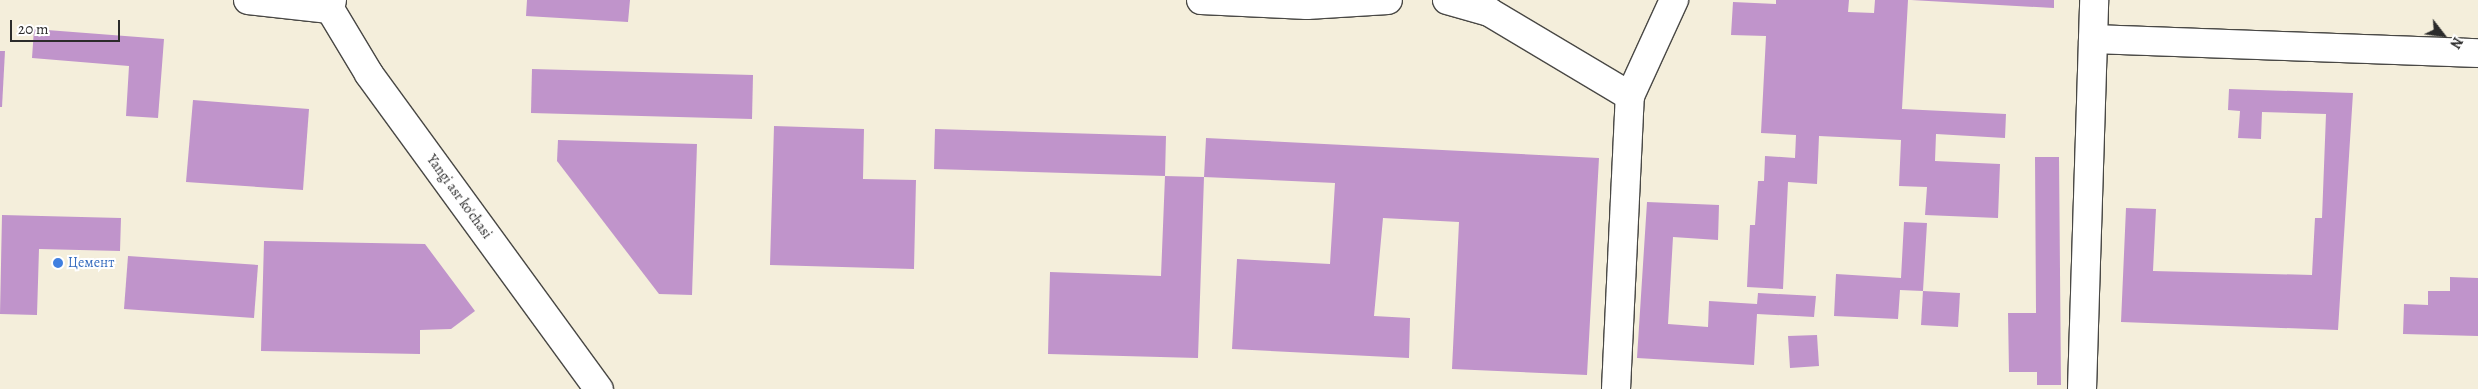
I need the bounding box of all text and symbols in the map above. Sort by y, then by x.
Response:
scale bar [12,10,122,42]
north arrow [2418,10,2468,60]
text: 20 m [18,19,49,39]
text: N [2446,34,2467,52]
street label: Yangi asr ko'chasi [423,152,495,242]
place label: Цемент [68,255,114,271]
marker: Цемент [52,257,64,269]

